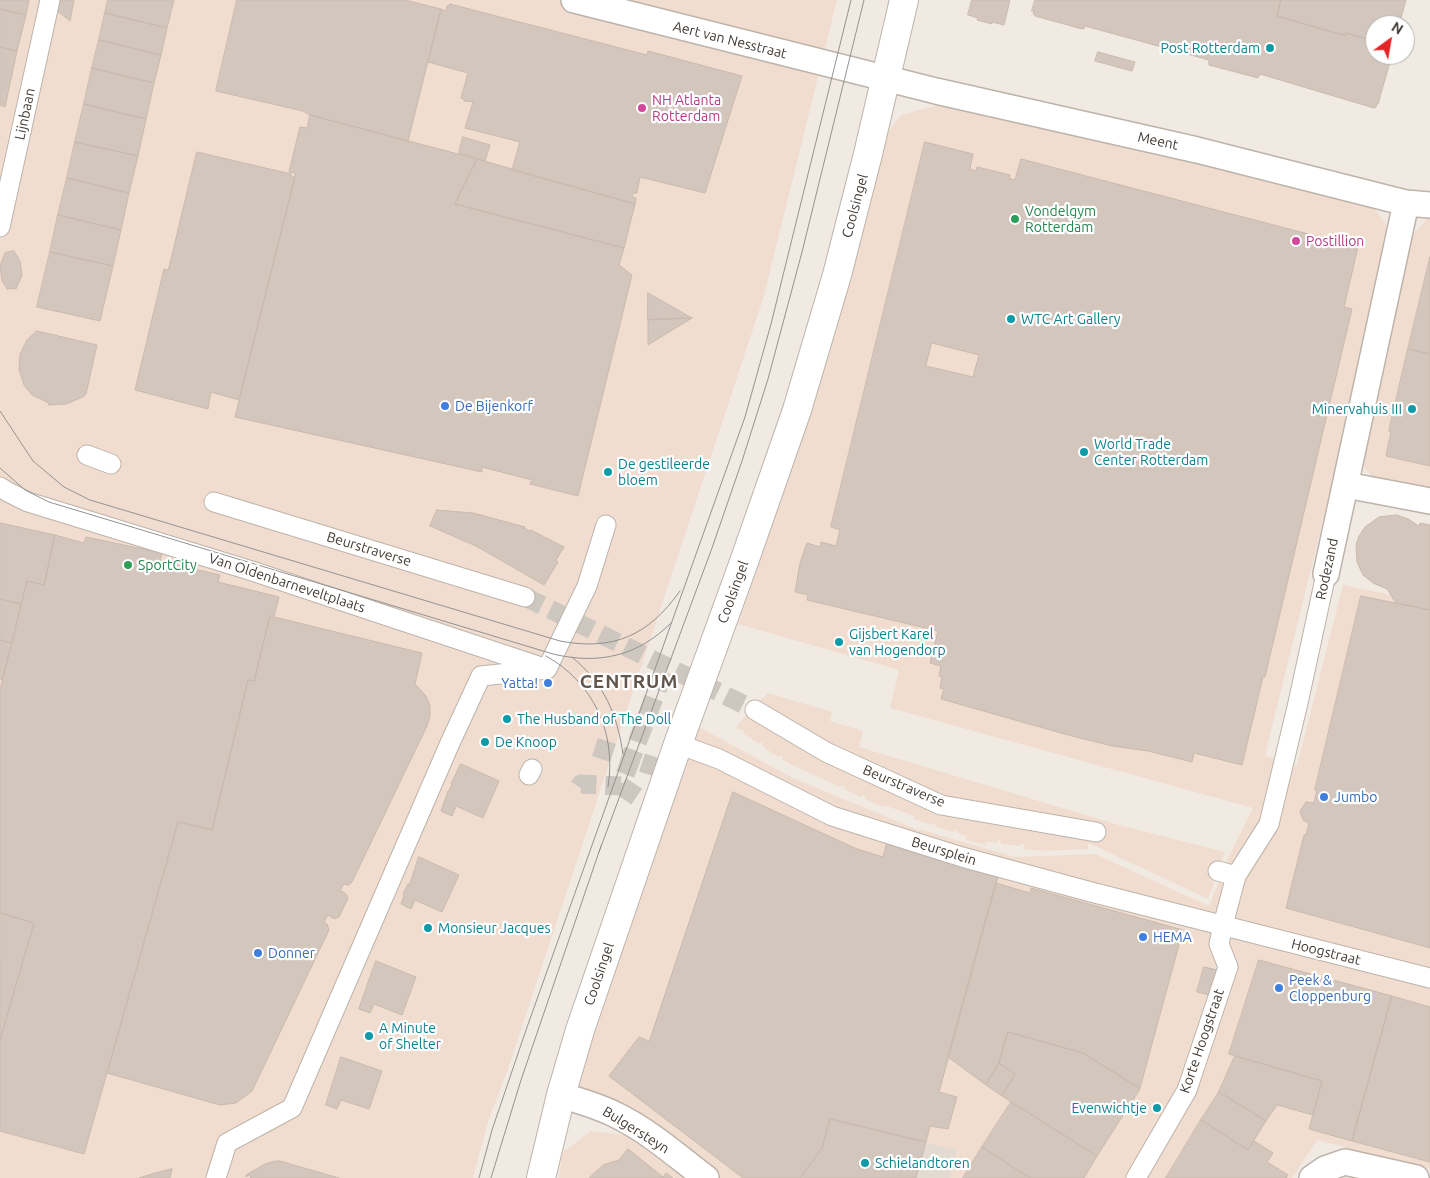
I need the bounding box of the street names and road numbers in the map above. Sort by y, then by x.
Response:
street label: Aert van Nesstraat [671,18,789,62]
street label: Lijnbaan [11,87,39,141]
street label: Meent [1136,129,1180,153]
street label: Coolsingel [838,172,872,240]
street label: Beurstraverse [325,528,413,570]
street label: Rodezand [1312,537,1342,601]
street label: Van Oldenbarneveltplaats [207,550,367,616]
street label: Coolsingel [714,558,752,626]
street label: Beurstraverse [860,761,948,811]
street label: Beursplein [910,833,978,869]
street label: Hoogstraat [1290,935,1362,969]
street label: Coolsingel [580,940,618,1008]
street label: Korte Hoogstraat [1176,987,1228,1095]
street label: Bulgersteyn [599,1103,673,1157]

